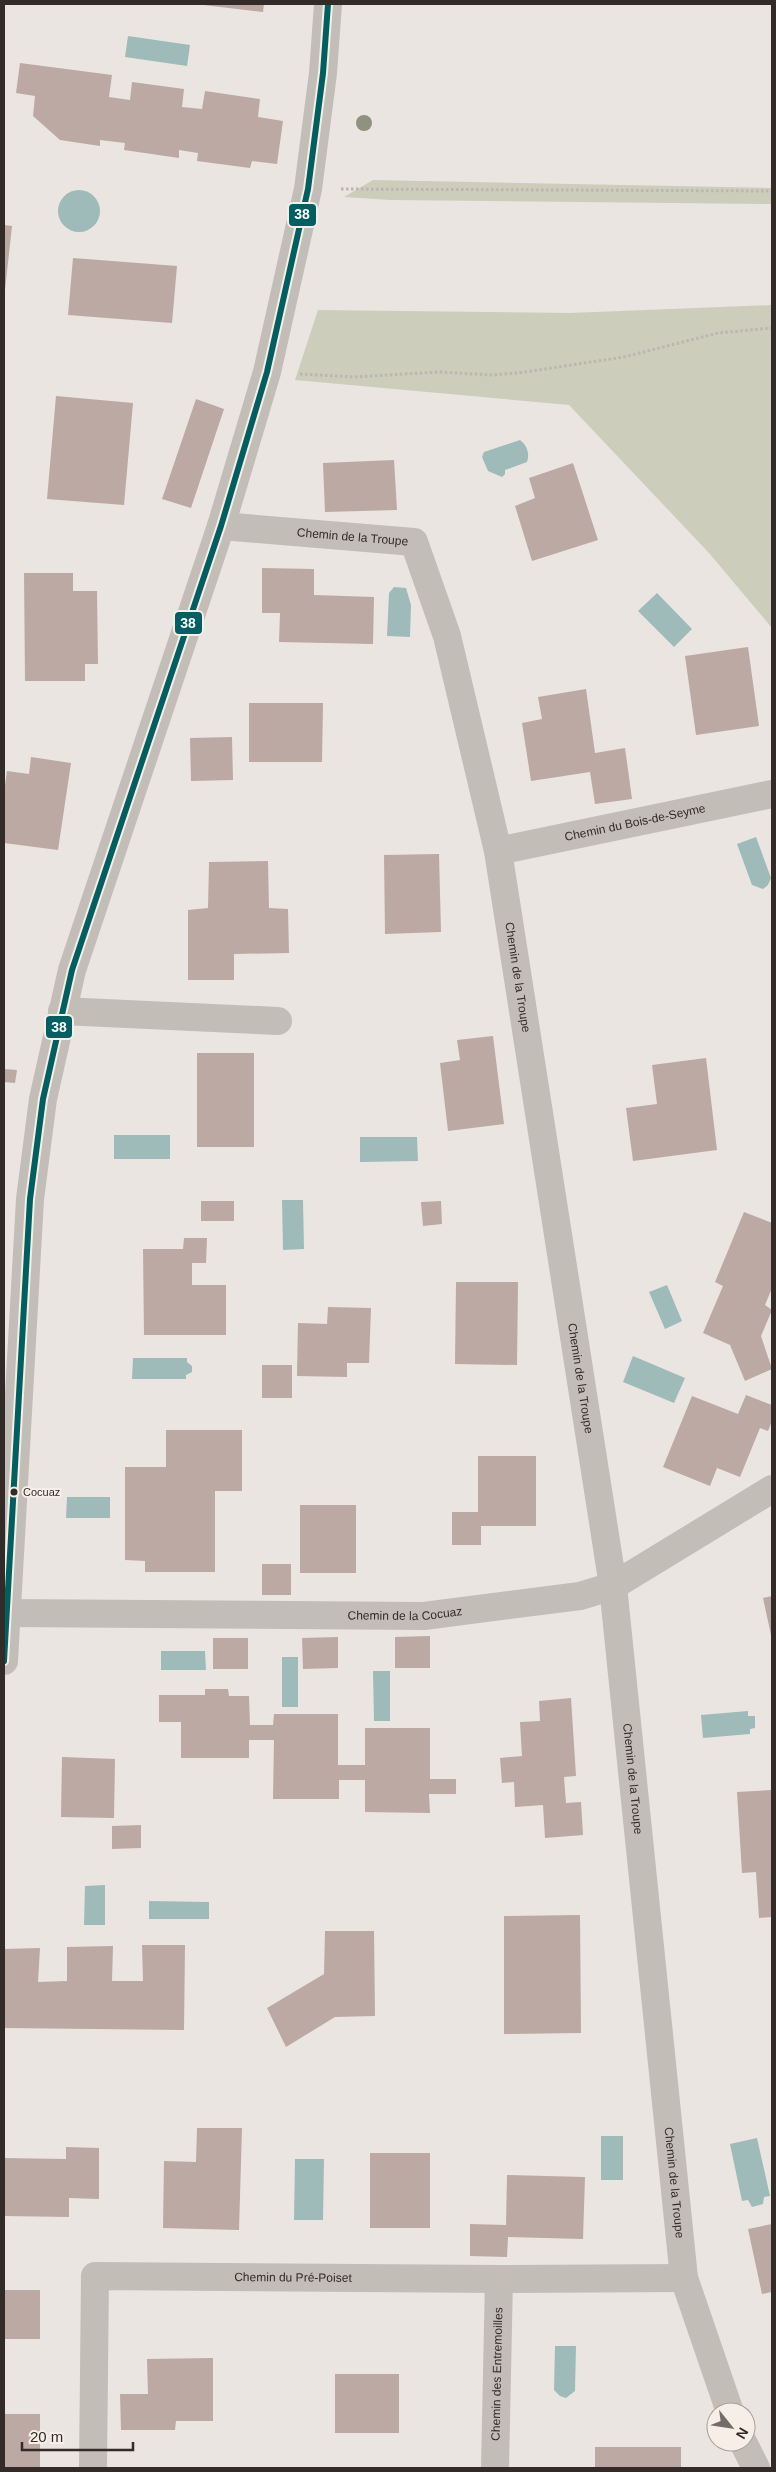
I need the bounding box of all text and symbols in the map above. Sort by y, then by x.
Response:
line badge: 38 [288,203,317,227]
text: 38 [294,206,310,222]
street label: Chemin de la Troupe [296,525,409,549]
line badge: 38 [174,611,203,635]
text: 38 [180,615,196,631]
street label: Chemin du Bois-de-Seyme [563,801,707,844]
street label: Chemin de la Troupe [502,921,533,1034]
line badge: 38 [45,1015,73,1039]
text: 38 [51,1019,67,1035]
street label: Chemin de la Troupe [565,1322,596,1435]
place label: Cocuaz [23,1486,60,1498]
marker: Cocuaz [9,1487,19,1497]
street label: Chemin de la Cocuaz [347,1604,463,1623]
street label: Chemin de la Troupe [620,1723,645,1835]
street label: Chemin de la Troupe [662,2126,687,2239]
street label: Chemin du Pré-Poiset [234,2270,352,2285]
street label: Chemin des Entremoilles [489,2307,505,2441]
north arrow [706,2402,756,2452]
scale bar [22,2420,134,2452]
text: N [733,2425,752,2442]
text: 20 m [30,2428,63,2445]

